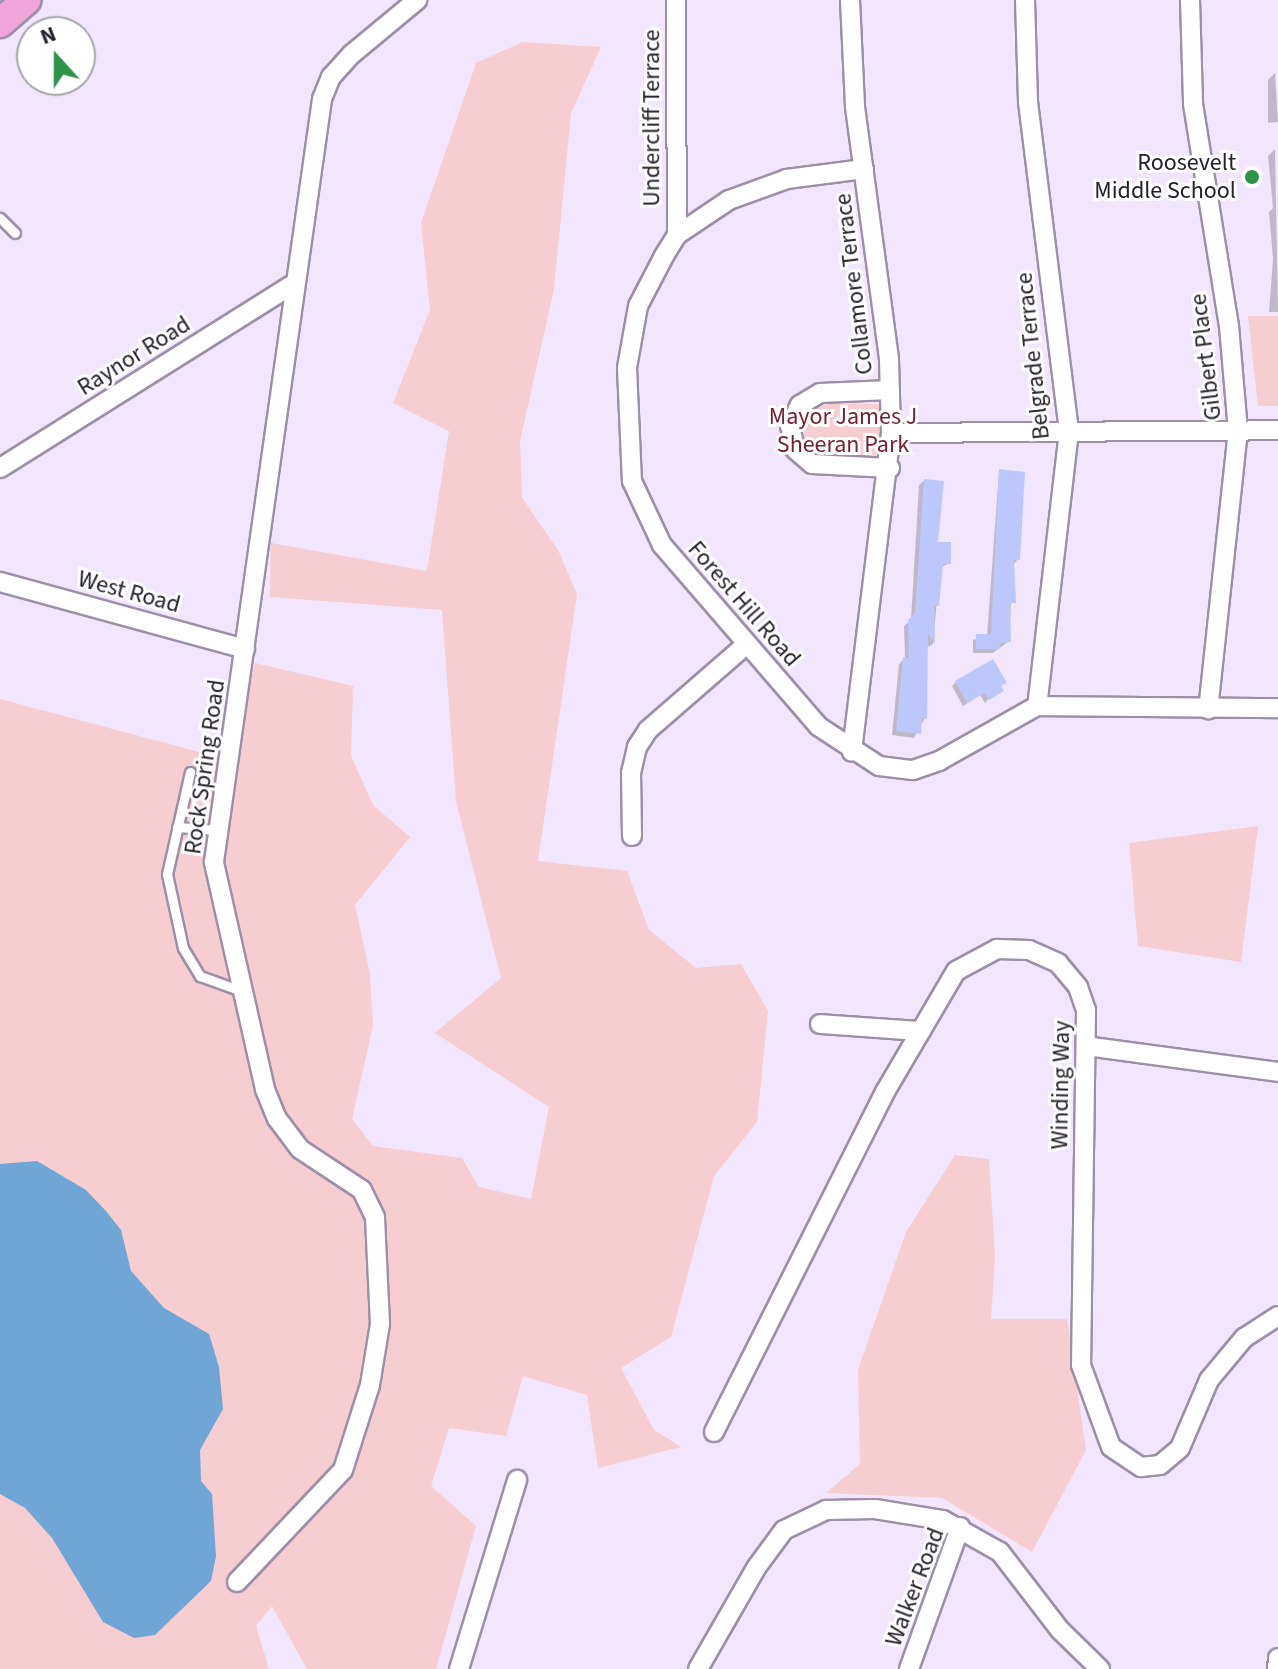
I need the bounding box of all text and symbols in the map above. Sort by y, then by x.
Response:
north arrow [16,16,96,96]
text: N [36,18,61,53]
street label: Undercliff Terrace [638,29,666,207]
place label: Roosevelt Middle School [1094,149,1236,205]
marker: Roosevelt Middle School [1243,168,1261,186]
street label: Collamore Terrace [829,192,879,376]
street label: Belgrade Terrace [1010,271,1056,441]
street label: Gilbert Place [1184,292,1228,422]
street label: Raynor Road [72,310,196,402]
park label: Mayor James J Sheeran Park [769,403,917,459]
street label: Forest Hill Road [682,535,806,673]
street label: West Road [75,565,183,619]
street label: Rock Spring Road [178,678,232,856]
street label: Winding Way [1045,1020,1077,1150]
street label: Walker Road [879,1524,951,1650]

